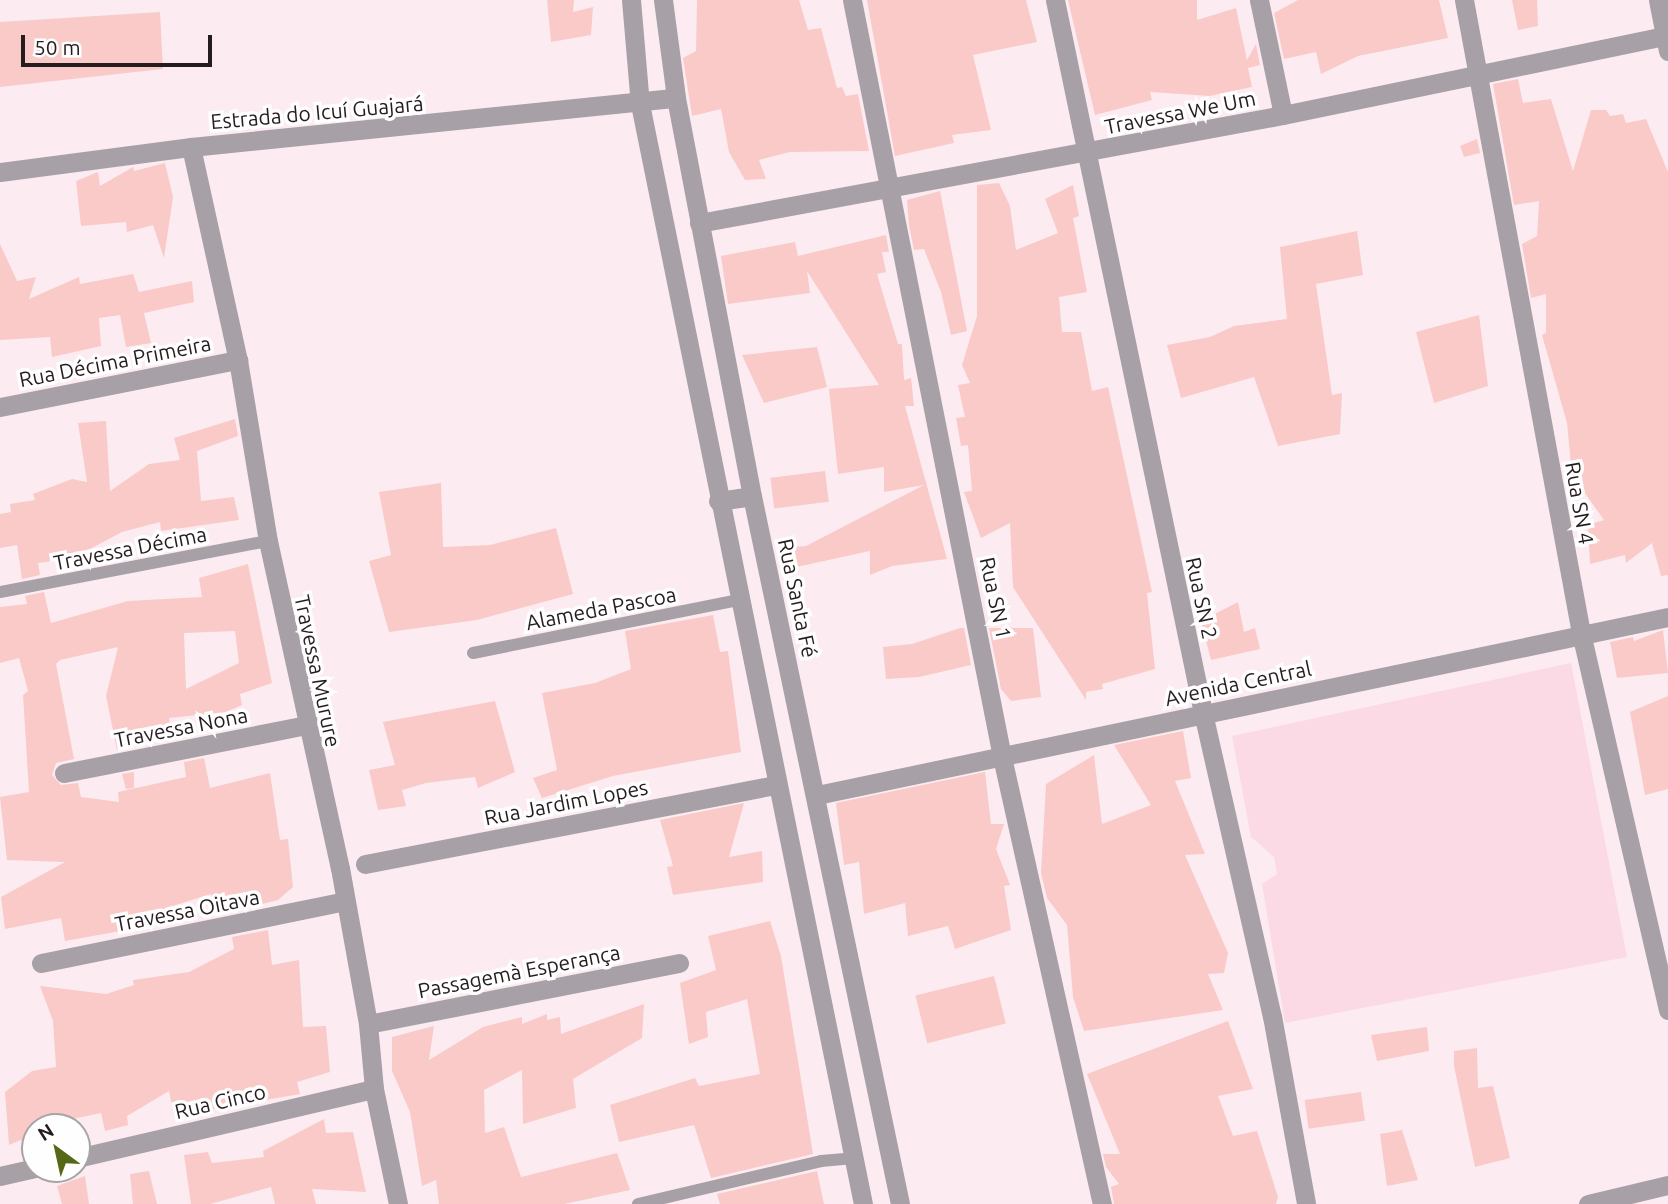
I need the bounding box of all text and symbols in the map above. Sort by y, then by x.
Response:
scale bar [24,21,215,65]
text: 50 m [34,35,81,59]
street label: Travessa We Um [1102,85,1258,139]
street label: Estrada do Icuí Guajará [210,90,424,134]
street label: Rua Décima Primeira [17,330,213,392]
street label: Rua SN 4 [1560,460,1600,546]
street label: Travessa Décima [51,521,209,575]
street label: Rua Santa Fé [773,536,823,660]
street label: Rua SN 1 [975,555,1017,641]
street label: Rua SN 2 [1181,555,1223,641]
street label: Alameda Pascoa [524,581,678,635]
street label: Travessa Murure [290,593,346,749]
street label: Avenida Central [1162,655,1314,711]
street label: Travessa Nona [112,702,250,752]
street label: Rua Jardim Lopes [482,774,650,830]
street label: Travessa Oitava [113,884,261,936]
street label: Passagemà Esperança [416,939,622,1003]
street label: Rua Cinco [172,1078,268,1124]
north arrow [21,1113,91,1183]
text: N [34,1119,58,1145]

